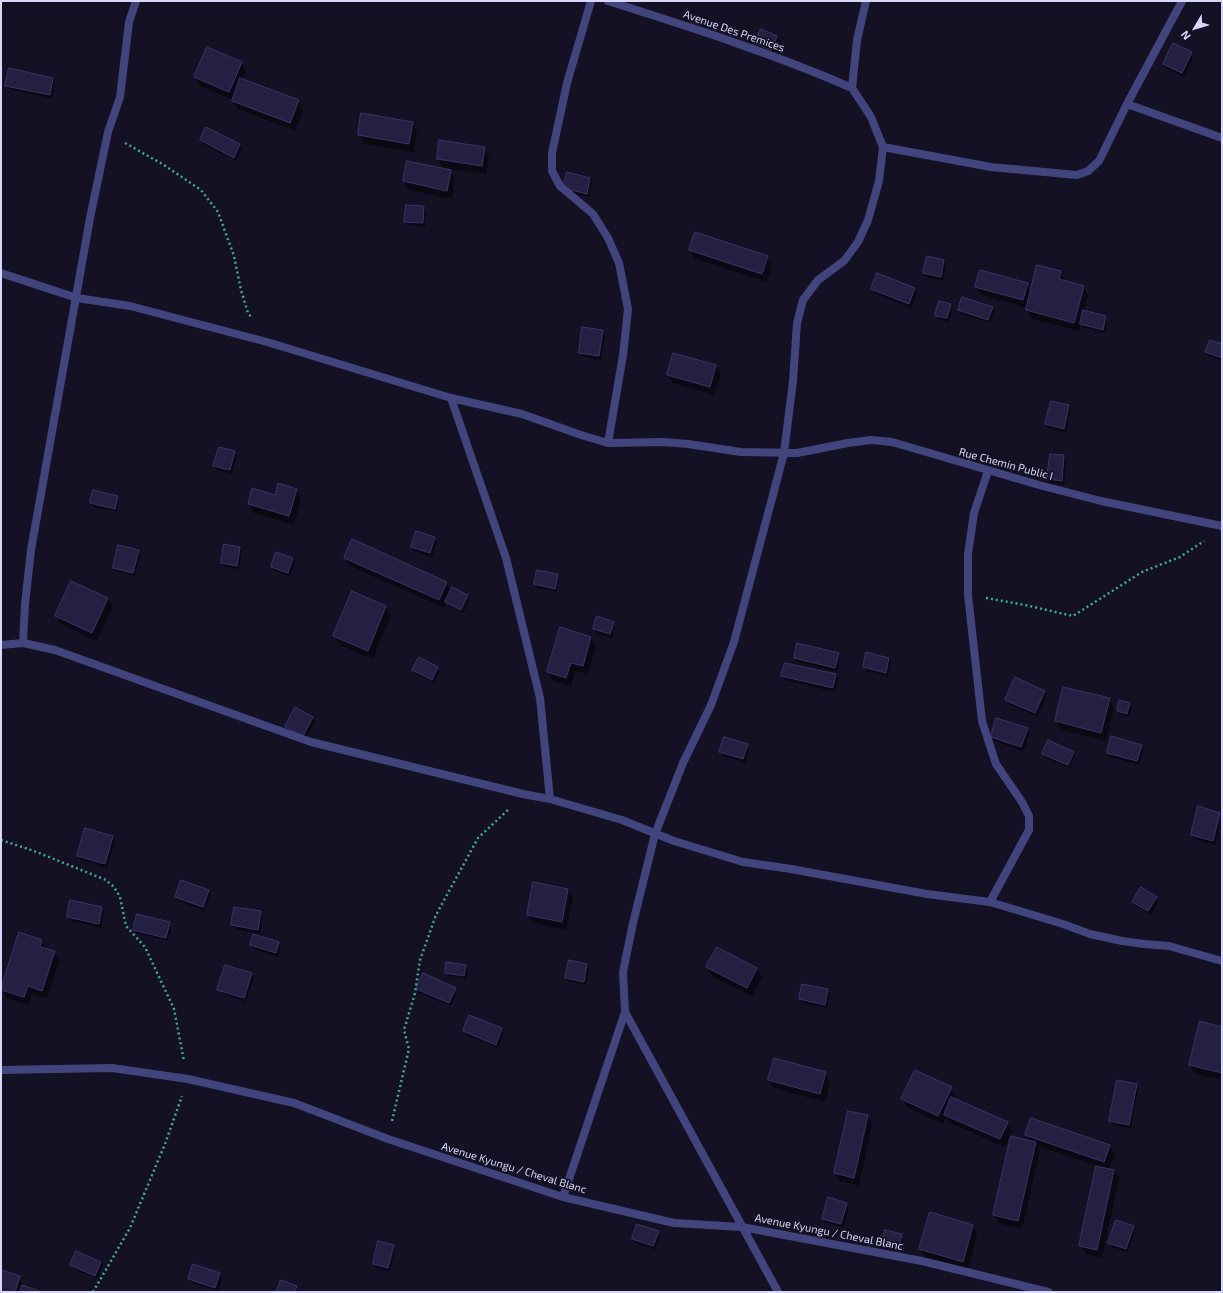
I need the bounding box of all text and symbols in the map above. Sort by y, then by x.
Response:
street label: Avenue Des Premices [682,7,786,55]
north arrow [1175,8,1215,48]
text: N [1178,29,1193,43]
street label: Rue Chemin Public I [957,445,1055,483]
street label: Avenue Kyungu / Cheval Blanc [440,1140,588,1196]
street label: Avenue Kyungu / Cheval Blanc [754,1211,904,1253]

